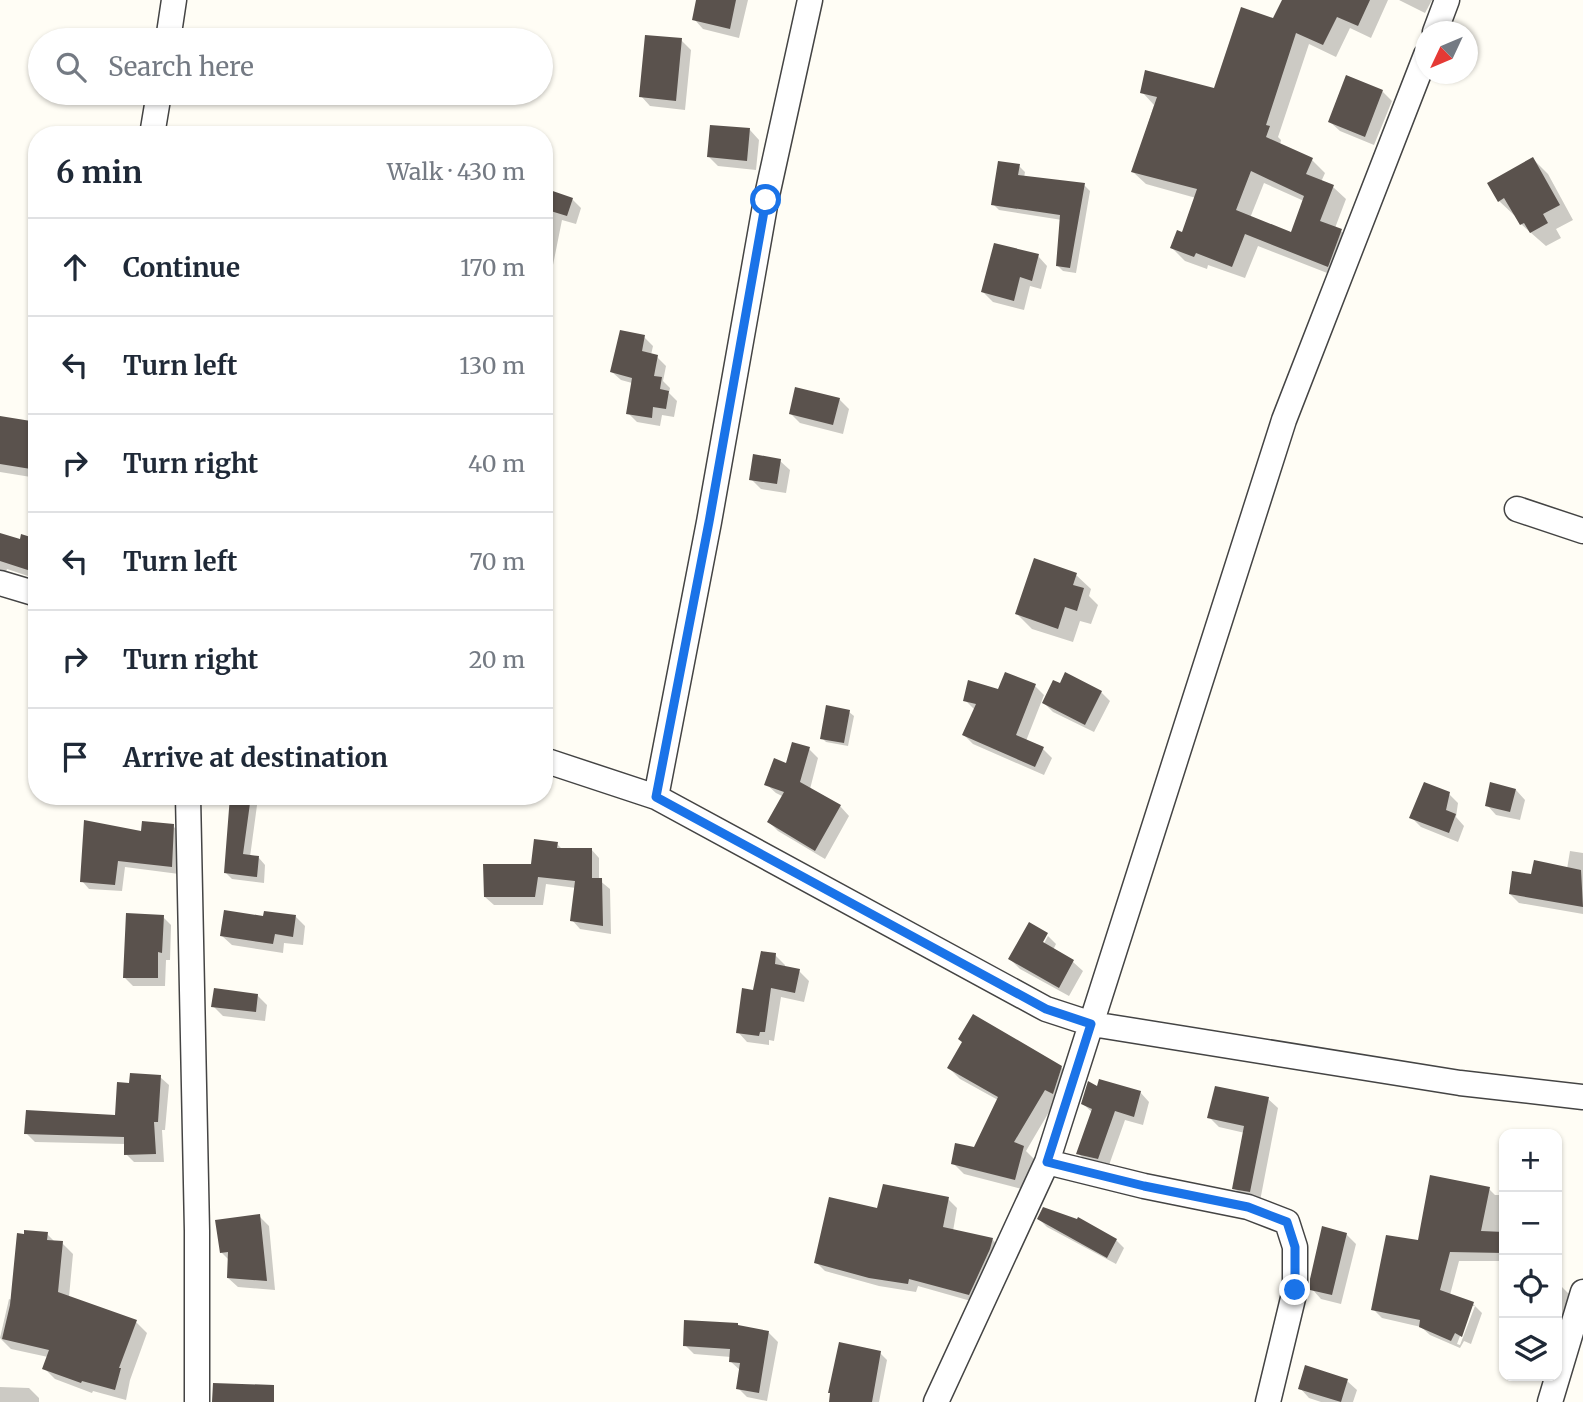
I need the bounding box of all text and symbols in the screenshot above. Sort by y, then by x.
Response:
north arrow [1415,21,1478,84]
search box [28,28,553,105]
icon: search [52,48,90,86]
text: Search here [108,50,254,83]
text: 6 min [56,153,142,191]
text: Walk · 430 m [387,157,525,186]
route start [750,184,781,215]
icon: ahead [56,248,94,286]
text: Continue [123,251,240,284]
text: 170 m [460,253,525,282]
icon: left [56,346,94,384]
text: Turn left [123,349,237,382]
text: 130 m [459,351,525,380]
icon: right [56,444,94,482]
text: Turn right [123,447,258,480]
text: 40 m [468,449,525,478]
icon: left [56,542,94,580]
text: Turn left [123,545,237,578]
text: 70 m [469,547,525,576]
icon: right [56,640,94,678]
text: Turn right [123,643,258,676]
text: 20 m [469,645,525,674]
icon: arrive [56,738,94,776]
text: Arrive at destination [123,741,388,774]
map controls [1499,1129,1562,1381]
button: + [1499,1129,1562,1192]
button: − [1499,1192,1562,1255]
button: locate [1499,1255,1562,1318]
route end [1279,1274,1310,1305]
button: layers [1499,1318,1562,1381]

